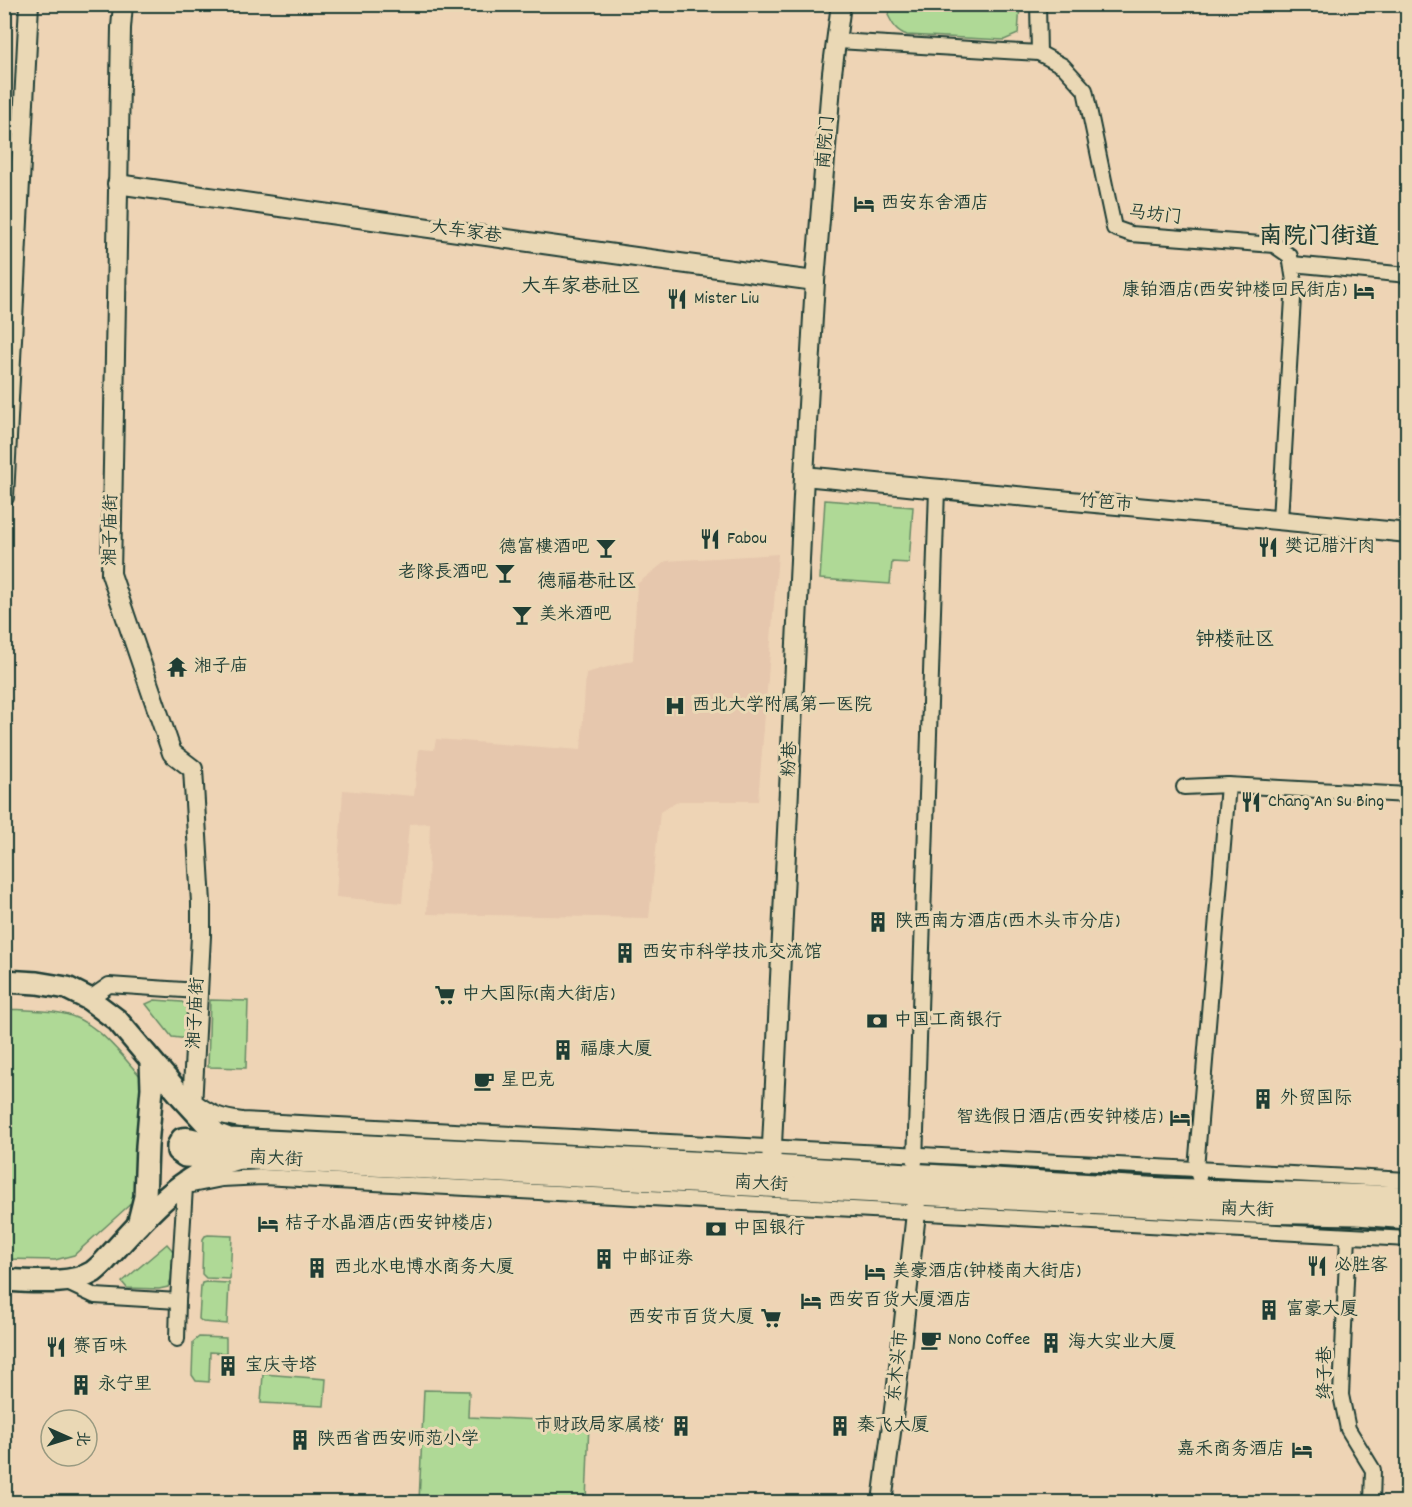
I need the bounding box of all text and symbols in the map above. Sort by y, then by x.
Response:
street label: 南院门 [812,114,842,170]
hotel icon: 西安东舍酒店 [852,192,876,216]
place label: 西安东舍酒店 [881,192,989,217]
street label: 马坊门 [1127,200,1183,232]
street label: 大车家巷 [429,216,503,250]
district label: 南院门街道 [1259,221,1379,255]
district label: 大车家巷社区 [521,274,641,302]
place label: 康铂酒店(西安钟楼回民街店) [1122,279,1347,304]
hotel icon: 康铂酒店(西安钟楼回民街店) [1352,279,1376,303]
restaurant icon: Mister Liu [665,287,689,311]
place label: Mister Liu [694,287,759,312]
street label: 竹笆市 [1078,489,1134,519]
street label: 湘子庙街 [99,494,125,566]
restaurant icon: Fabou [698,527,722,551]
place label: Fabou [727,527,767,552]
restaurant icon: 樊记腊汁肉 [1256,535,1280,559]
place label: 樊记腊汁肉 [1285,535,1375,560]
place label: 德富樓酒吧 [499,536,589,561]
bar icon: 德富樓酒吧 [594,536,618,560]
place label: 老隊長酒吧 [398,561,488,586]
bar icon: 老隊長酒吧 [493,561,517,585]
district label: 德福巷社区 [537,569,637,597]
bar icon: 美米酒吧 [510,603,534,627]
place label: 美米酒吧 [539,603,611,628]
district label: 钟楼社区 [1195,627,1275,655]
temple icon: 湘子庙 [165,655,189,679]
place label: 湘子庙 [194,655,248,680]
hospital icon: 西北大学附属第一医院 [663,694,687,718]
place label: 西北大学附属第一医院 [692,694,872,719]
street label: 粉巷 [778,740,804,778]
restaurant icon: Chang An Su Bing [1239,790,1263,814]
place label: Chang An Su Bing [1268,790,1384,815]
building icon: 陕西南方酒店(西木头市分店) [866,910,890,934]
place label: 陕西南方酒店(西木头市分店) [895,910,1120,935]
building icon: 西安市科学技术交流馆 [613,941,637,965]
place label: 西安市科学技术交流馆 [642,941,822,966]
street label: 湘子庙街 [183,976,211,1050]
supermarket icon: 中大国际(南大街店) [433,983,457,1007]
place label: 中大国际(南大街店) [462,983,615,1008]
bank icon: 中国工商银行 [865,1009,889,1033]
place label: 中国工商银行 [894,1009,1002,1034]
building icon: 福康大厦 [551,1038,575,1062]
place label: 福康大厦 [580,1038,652,1063]
cafe icon: 星巴克 [472,1069,496,1093]
place label: 星巴克 [501,1069,555,1094]
building icon: 外贸国际 [1251,1087,1275,1111]
place label: 外贸国际 [1280,1087,1352,1112]
place label: 智选假日酒店(西安钟楼店) [956,1106,1163,1131]
hotel icon: 智选假日酒店(西安钟楼店) [1168,1106,1192,1130]
street label: 南大街 [248,1146,304,1174]
street label: 南大街 [733,1171,789,1199]
street label: 南大街 [1220,1198,1274,1224]
hotel icon: 桔子水晶酒店(西安钟楼店) [256,1212,280,1236]
place label: 桔子水晶酒店(西安钟楼店) [285,1212,492,1237]
bank icon: 中国银行 [704,1217,728,1241]
place label: 中国银行 [733,1217,805,1242]
building icon: 中邮证券 [592,1247,616,1271]
place label: 中邮证券 [621,1247,693,1272]
restaurant icon: 必胜客 [1305,1254,1329,1278]
place label: 必胜客 [1334,1254,1388,1279]
building icon: 西北水电博水商务大厦 [305,1256,329,1280]
place label: 西北水电博水商务大厦 [334,1256,514,1281]
hotel icon: 美豪酒店(钟楼南大街店) [863,1260,887,1284]
place label: 美豪酒店(钟楼南大街店) [892,1260,1081,1285]
hotel icon: 西安百货大厦酒店 [799,1289,823,1313]
place label: 西安百货大厦酒店 [828,1289,972,1314]
building icon: 富豪大厦 [1257,1298,1281,1322]
place label: 富豪大厦 [1286,1298,1358,1323]
place label: 西安市百货大厦 [628,1306,754,1331]
supermarket icon: 西安市百货大厦 [759,1306,783,1330]
cafe icon: Nono Coffee [919,1328,943,1352]
place label: Nono Coffee [948,1328,1030,1353]
street label: 东木头市 [883,1329,915,1403]
building icon: 海大实业大厦 [1039,1331,1063,1355]
place label: 海大实业大厦 [1068,1331,1176,1356]
restaurant icon: 赛百味 [44,1335,68,1359]
place label: 赛百味 [73,1335,127,1360]
street label: 绛子巷 [1314,1346,1339,1400]
building icon: 宝庆寺塔 [216,1354,240,1378]
place label: 宝庆寺塔 [245,1354,317,1379]
building icon: 永宁里 [69,1373,93,1397]
place label: 永宁里 [98,1373,152,1398]
north arrow [39,1408,99,1468]
place label: 市财政局家属楼‘ [534,1414,664,1439]
building icon: 市财政局家属楼‘ [669,1414,693,1438]
building icon: 秦飞大厦 [828,1414,852,1438]
place label: 秦飞大厦 [857,1414,929,1439]
building icon: 陕西省西安师范小学 [288,1428,312,1452]
place label: 陕西省西安师范小学 [317,1428,479,1453]
text: 北 [70,1430,93,1447]
place label: 嘉禾商务酒店 [1177,1438,1285,1463]
hotel icon: 嘉禾商务酒店 [1290,1438,1314,1462]

